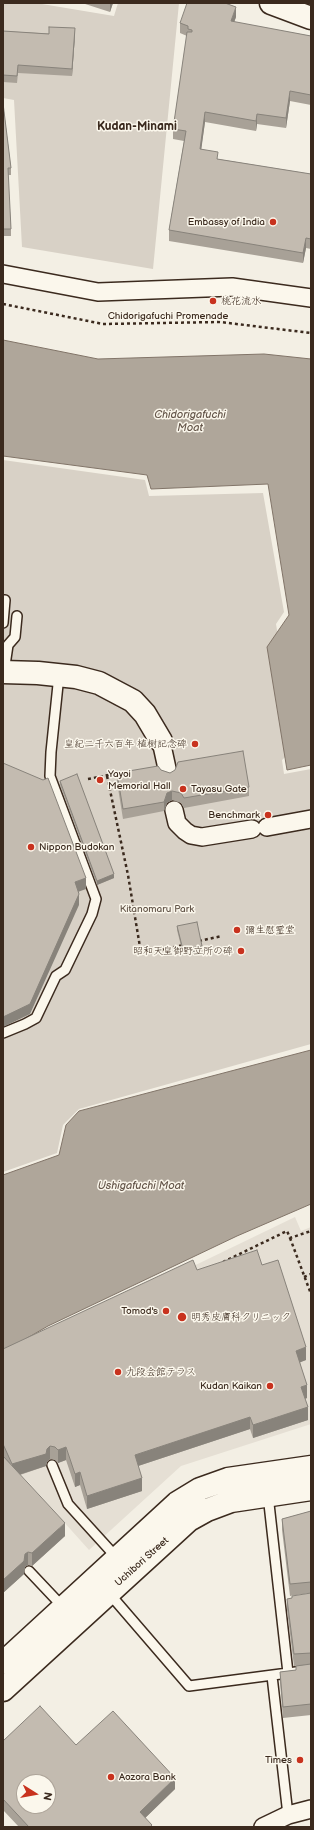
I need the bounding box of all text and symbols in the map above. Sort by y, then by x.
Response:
district label: Kudan-Minami [97,120,177,134]
place label: Embassy of India [188,216,265,228]
marker: Embassy of India [268,217,278,227]
place label: 桃花流水 [221,295,261,307]
marker: 桃花流水 [208,296,218,306]
street label: Chidorigafuchi Promenade [108,310,228,322]
water label: Chidorigafuchi Moat [154,408,226,434]
place label: 皇紀二千六百年 植樹記念碑 [64,738,187,750]
marker: 皇紀二千六百年 植樹記念碑 [190,739,200,749]
place label: Yayoi Memorial Hall [108,768,170,792]
marker: Yayoi Memorial Hall [95,775,105,785]
place label: Tayasu Gate [191,783,247,795]
marker: Tayasu Gate [178,784,188,794]
place label: Benchmark [208,809,260,821]
marker: Benchmark [263,810,273,820]
place label: Nippon Budokan [39,841,114,853]
marker: Nippon Budokan [26,842,36,852]
park label: Kitanomaru Park [120,903,194,915]
place label: 彌生慰霊堂 [245,924,295,936]
marker: 彌生慰霊堂 [232,925,242,935]
place label: 昭和天皇御野立所の碑 [133,945,233,957]
marker: 昭和天皇御野立所の碑 [236,946,246,956]
water label: Ushigafuchi Moat [98,1179,184,1193]
place label: Tomod's [121,1305,158,1317]
marker: Tomod's [161,1306,171,1316]
marker: 明秀皮膚科クリニック [176,1311,188,1323]
place label: 明秀皮膚科クリニック [191,1311,291,1323]
place label: 九段会館テラス [126,1366,196,1378]
marker: 九段会館テラス [113,1367,123,1377]
place label: Kudan Kaikan [200,1380,262,1392]
marker: Kudan Kaikan [265,1381,275,1391]
street label: Uchibori Street [113,1535,171,1589]
place label: Times [265,1754,292,1766]
marker: Times [295,1755,305,1765]
place label: Aozora Bank [119,1771,176,1783]
marker: Aozora Bank [106,1772,116,1782]
north arrow [16,1774,56,1814]
text: N [40,1791,54,1801]

